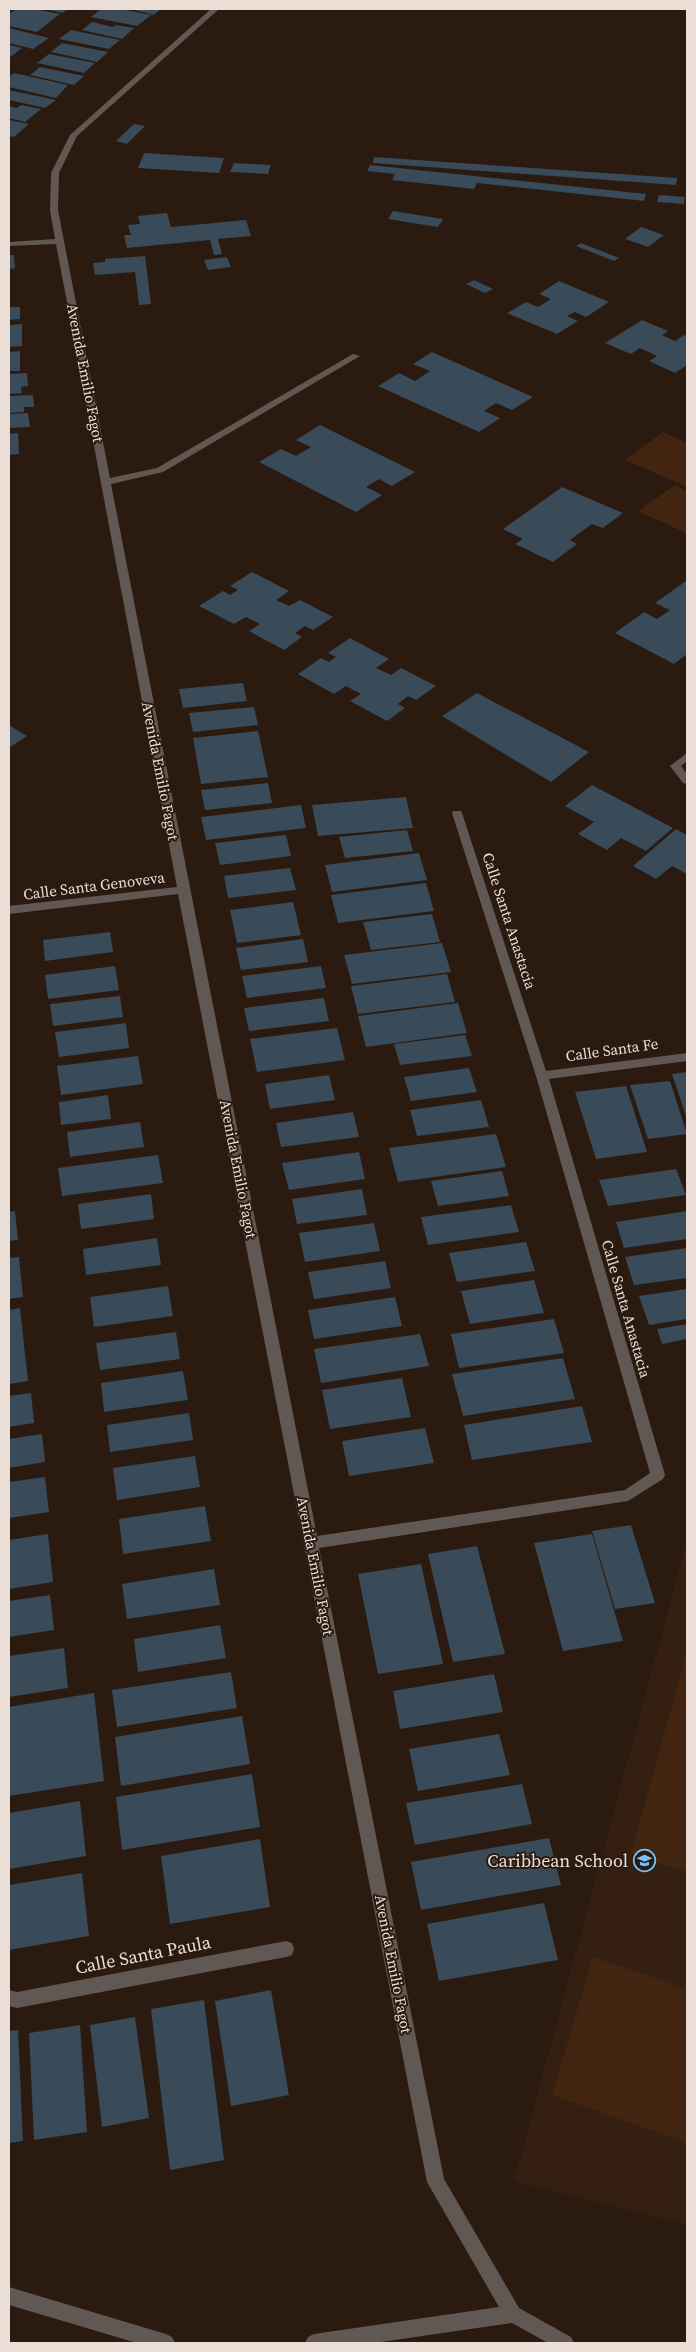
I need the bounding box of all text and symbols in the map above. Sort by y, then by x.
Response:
street label: Avenida Emilio Fagot [62,302,109,444]
street label: Avenida Emilio Fagot [137,700,184,842]
street label: Calle Santa Anastacia [477,850,542,992]
street label: Calle Santa Genoveva [22,866,166,905]
street label: Calle Santa Fe [564,1033,660,1066]
street label: Avenida Emilio Fagot [215,1098,262,1240]
street label: Calle Santa Anastacia [597,1237,656,1381]
street label: Avenida Emilio Fagot [292,1495,339,1637]
place label: Caribbean School [487,1848,628,1873]
school or university icon: Caribbean School [632,1849,656,1873]
street label: Avenida Emilio Fagot [370,1893,417,2035]
street label: Calle Santa Paula [73,1929,214,1980]

